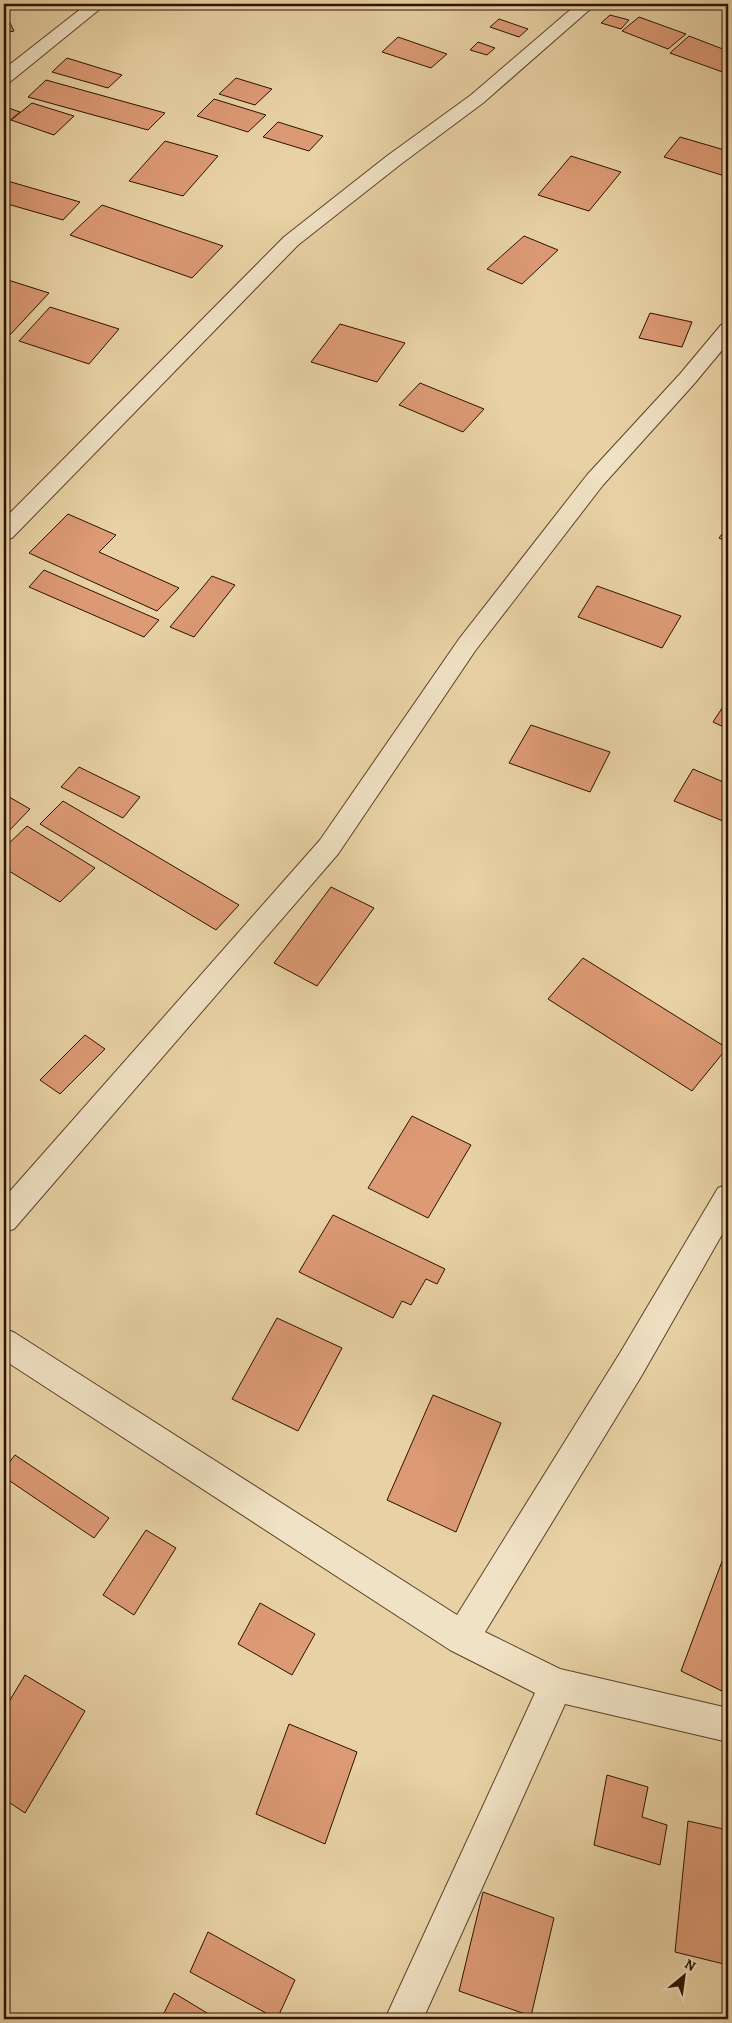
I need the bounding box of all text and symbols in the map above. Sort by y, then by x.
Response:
north arrow [660,1950,710,2000]
text: N [681,1954,699,1976]

